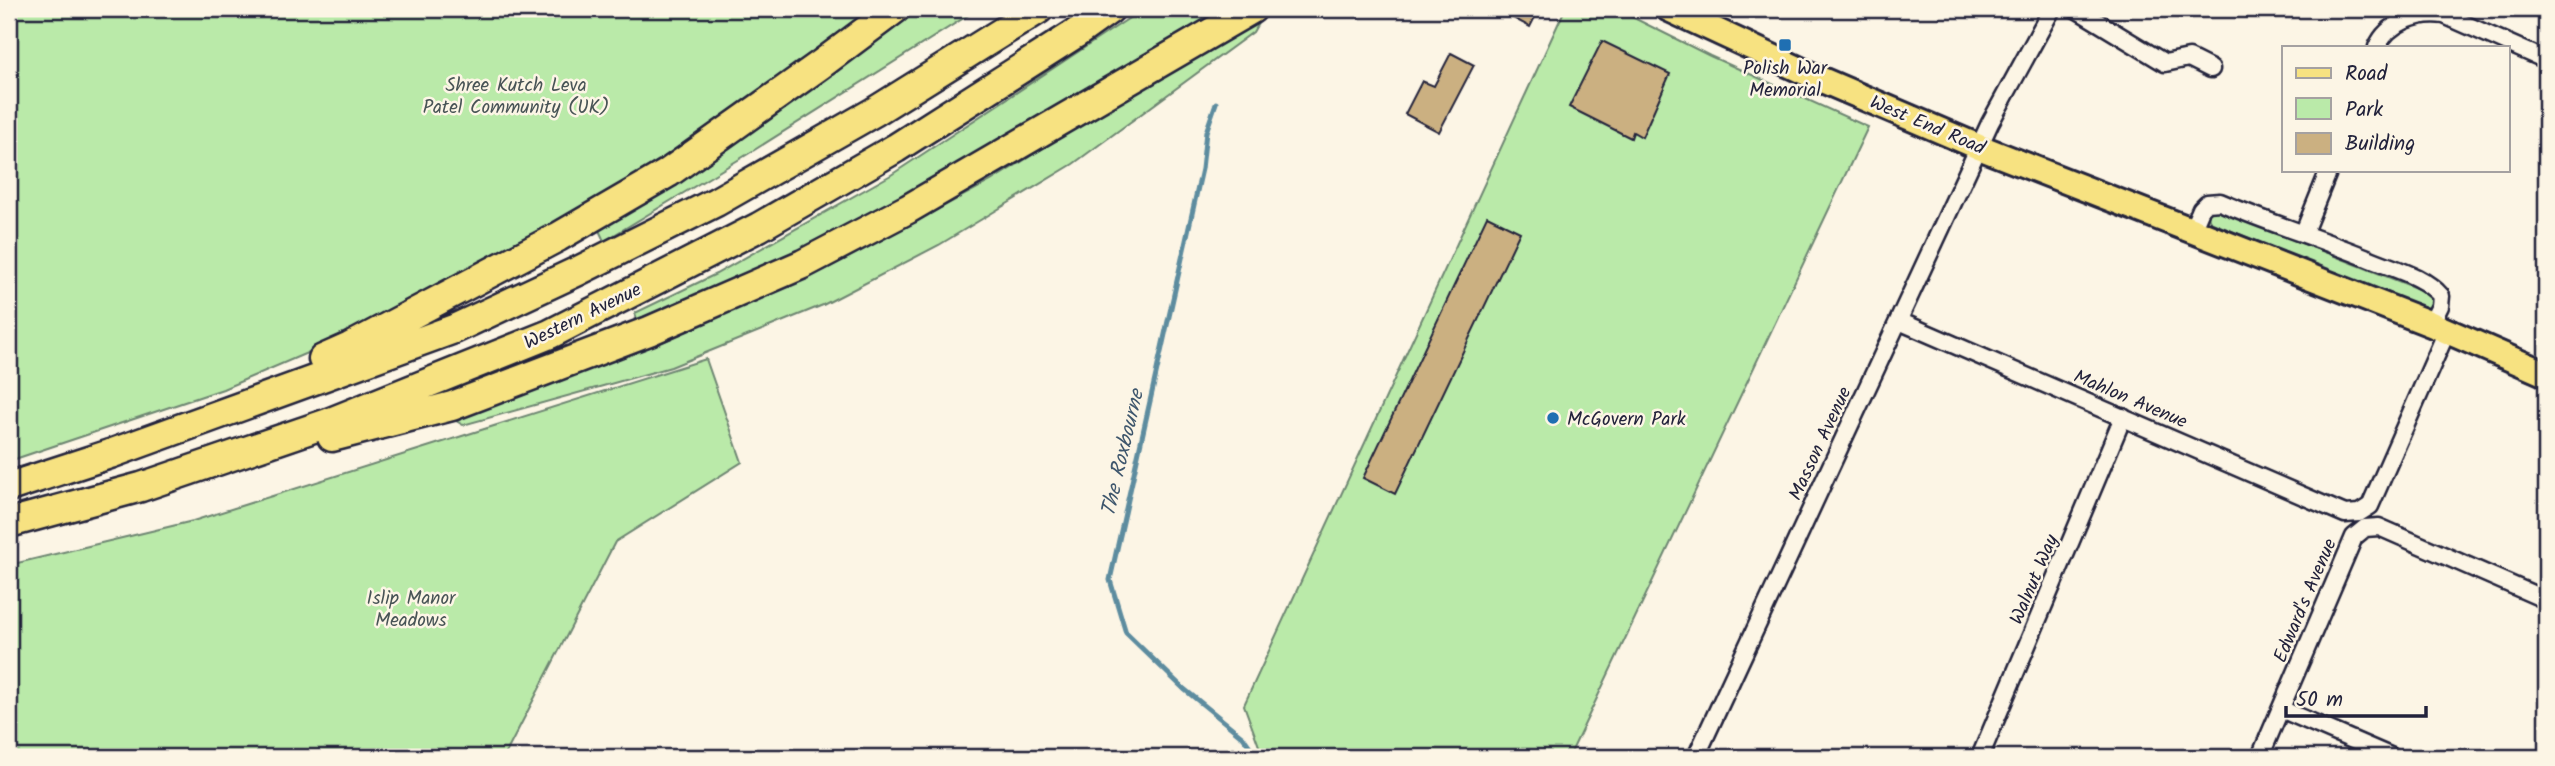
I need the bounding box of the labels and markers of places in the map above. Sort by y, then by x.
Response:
marker: Polish War Memorial [1777,37,1793,53]
place label: Polish War Memorial [1743,54,1829,106]
place label: McGovern Park [1567,405,1686,435]
marker: McGovern Park [1545,410,1561,426]

